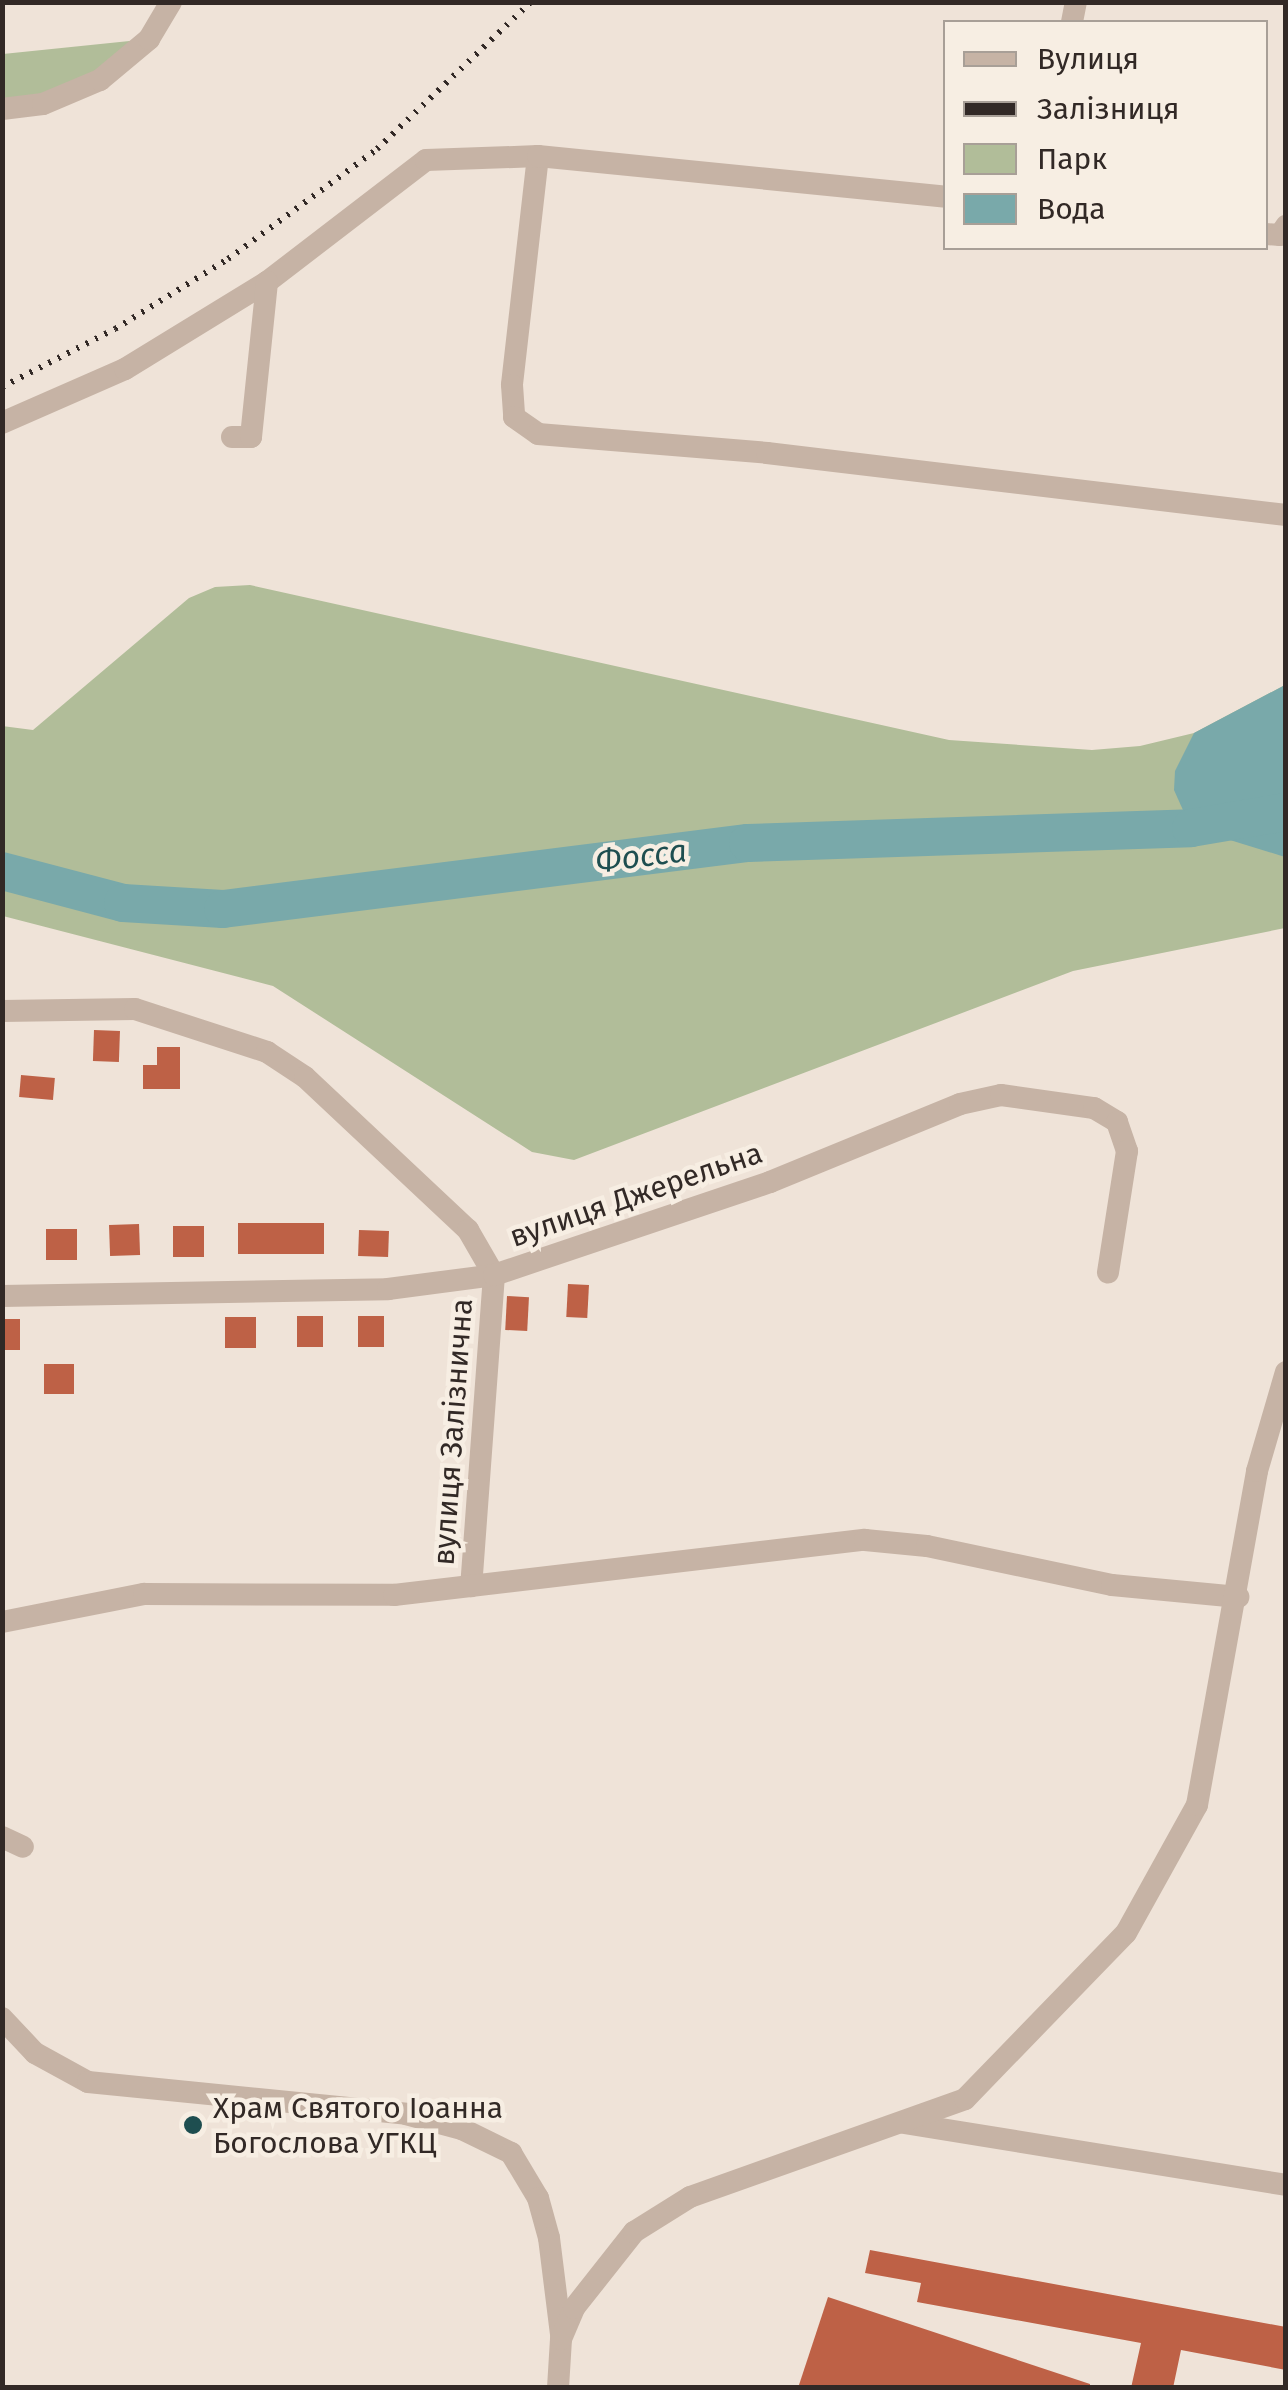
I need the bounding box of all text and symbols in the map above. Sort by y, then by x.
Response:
legend [943,20,1268,250]
text: Вулиця [1037,41,1139,77]
text: Залізниця [1037,91,1180,127]
text: Парк [1037,141,1107,177]
text: Вода [1037,191,1106,227]
water label: Фосса [593,831,689,881]
street label: вулиця Джерельна [505,1135,767,1255]
street label: вулиця Залізнична [426,1297,480,1567]
place label: Храм Святого Іоанна Богослова УГКЦ [213,2090,503,2160]
marker: Храм Святого Іоанна Богослова УГКЦ [182,2114,204,2136]

